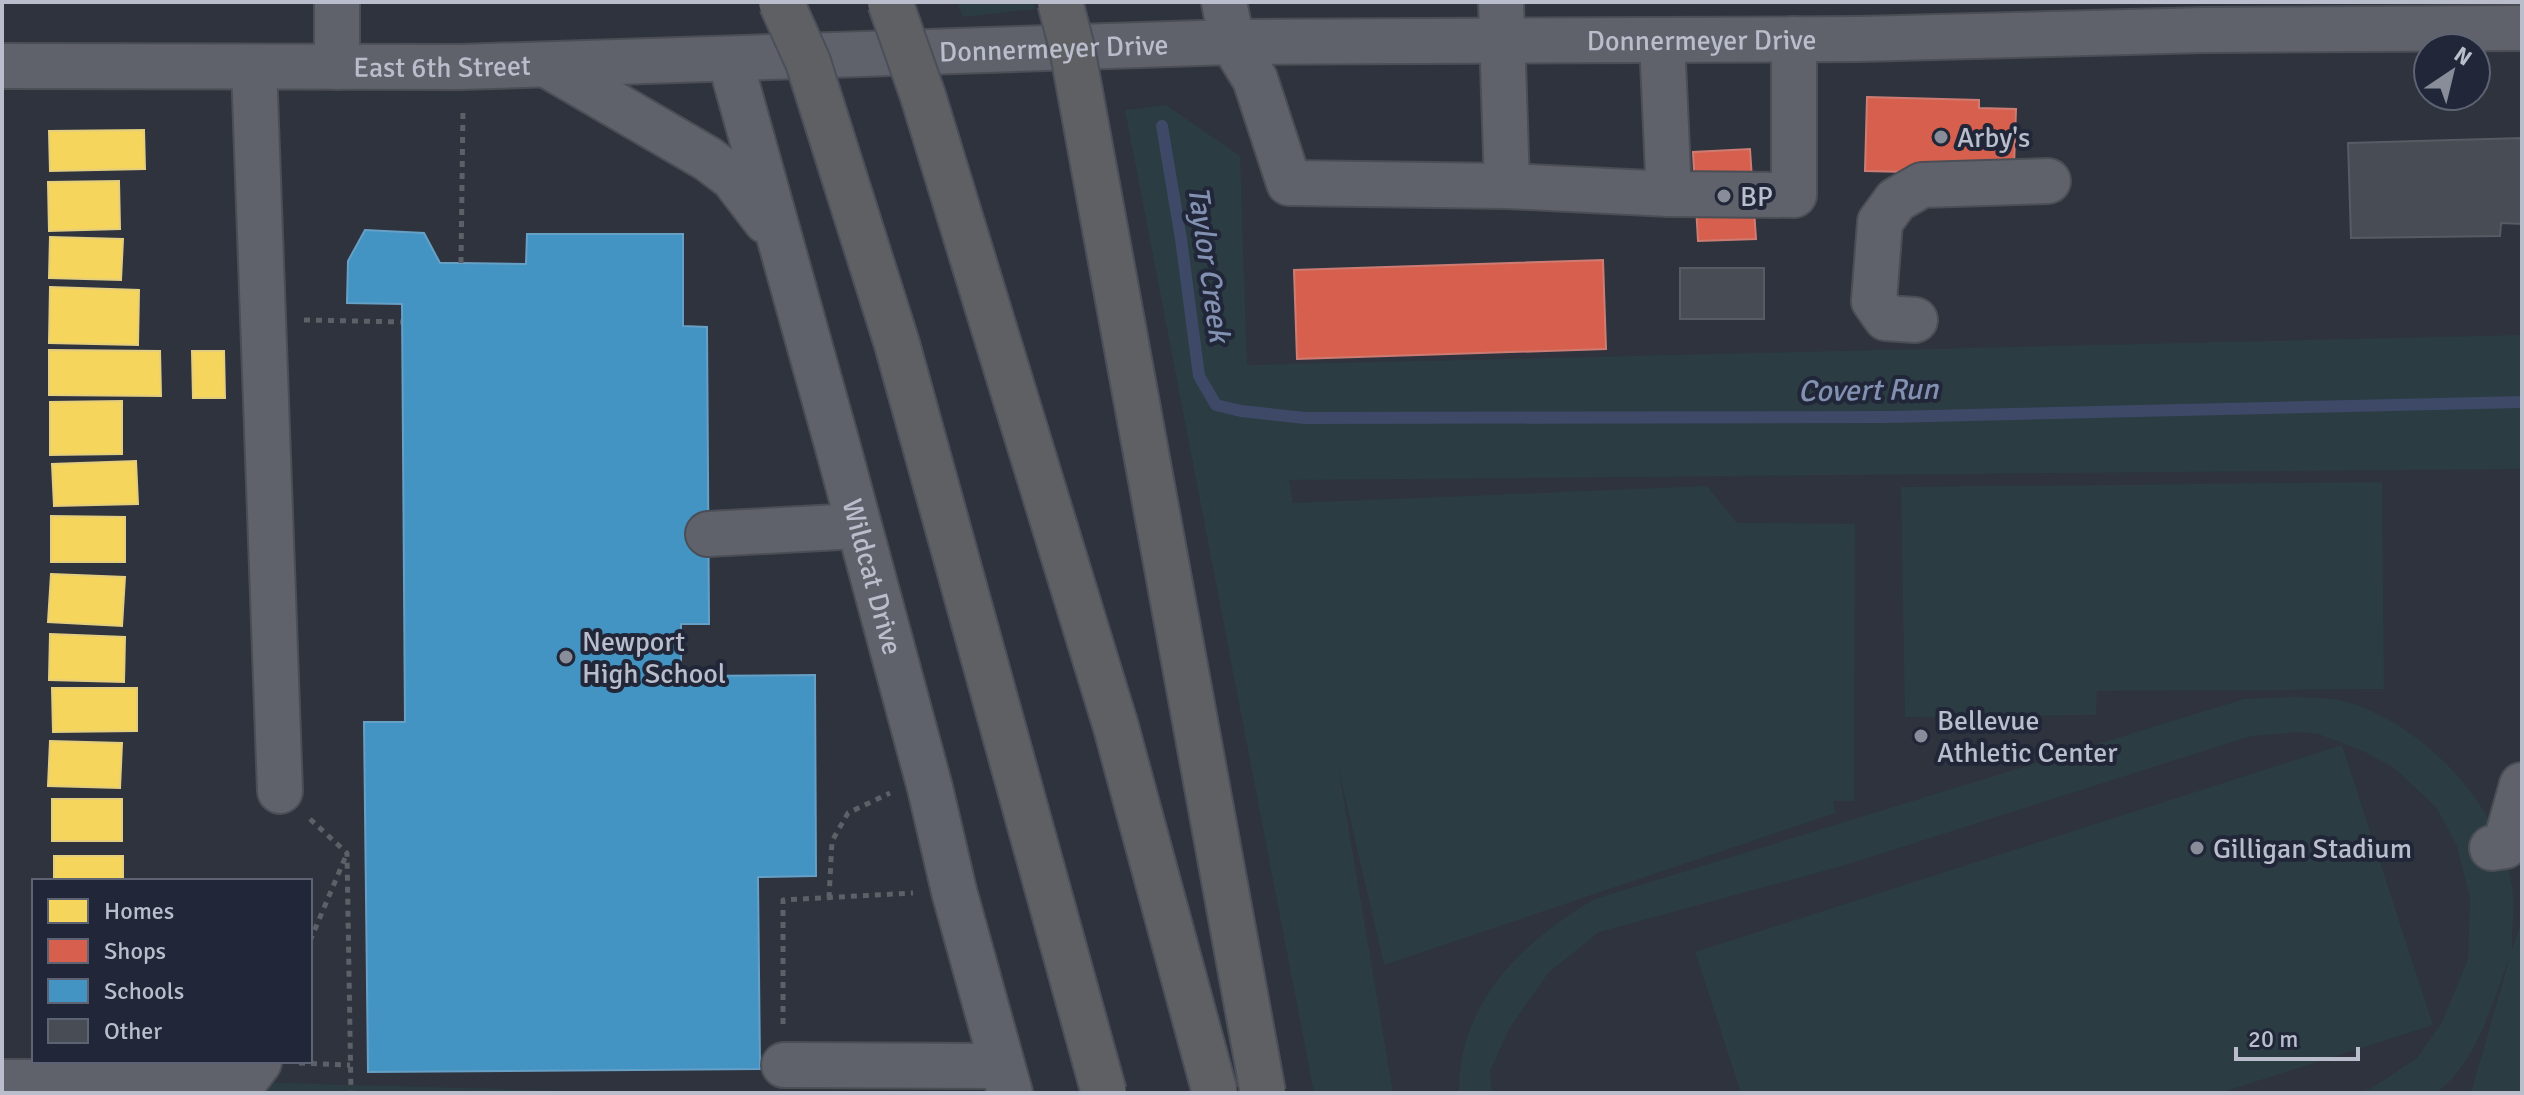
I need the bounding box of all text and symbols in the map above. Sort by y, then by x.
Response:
street label: Donnermeyer Drive [1587,23,1816,58]
street label: Donnermeyer Drive [938,28,1169,69]
north arrow [2412,32,2492,112]
text: N [2449,41,2477,71]
street label: East 6th Street [353,49,531,85]
place label: Arby's [1957,121,2030,155]
marker: Arby's [1932,128,1950,146]
place label: BP [1740,180,1773,214]
water label: Taylor Creek [1179,184,1238,347]
marker: BP [1715,187,1733,205]
water label: Covert Run [1798,371,1940,410]
street label: Wildcat Drive [835,495,909,659]
place label: Newport High School [582,625,726,691]
marker: Newport High School [557,648,575,666]
place label: Bellevue Athletic Center [1937,704,2118,770]
marker: Bellevue Athletic Center [1912,727,1930,745]
place label: Gilligan Stadium [2213,832,2412,866]
marker: Gilligan Stadium [2188,839,2206,857]
legend [32,879,312,1063]
text: Homes [104,896,174,926]
text: Shops [104,936,166,966]
text: Schools [104,976,184,1006]
scale bar [2236,1011,2358,1061]
text: Other [104,1016,162,1046]
text: 20 m [2248,1024,2298,1054]

